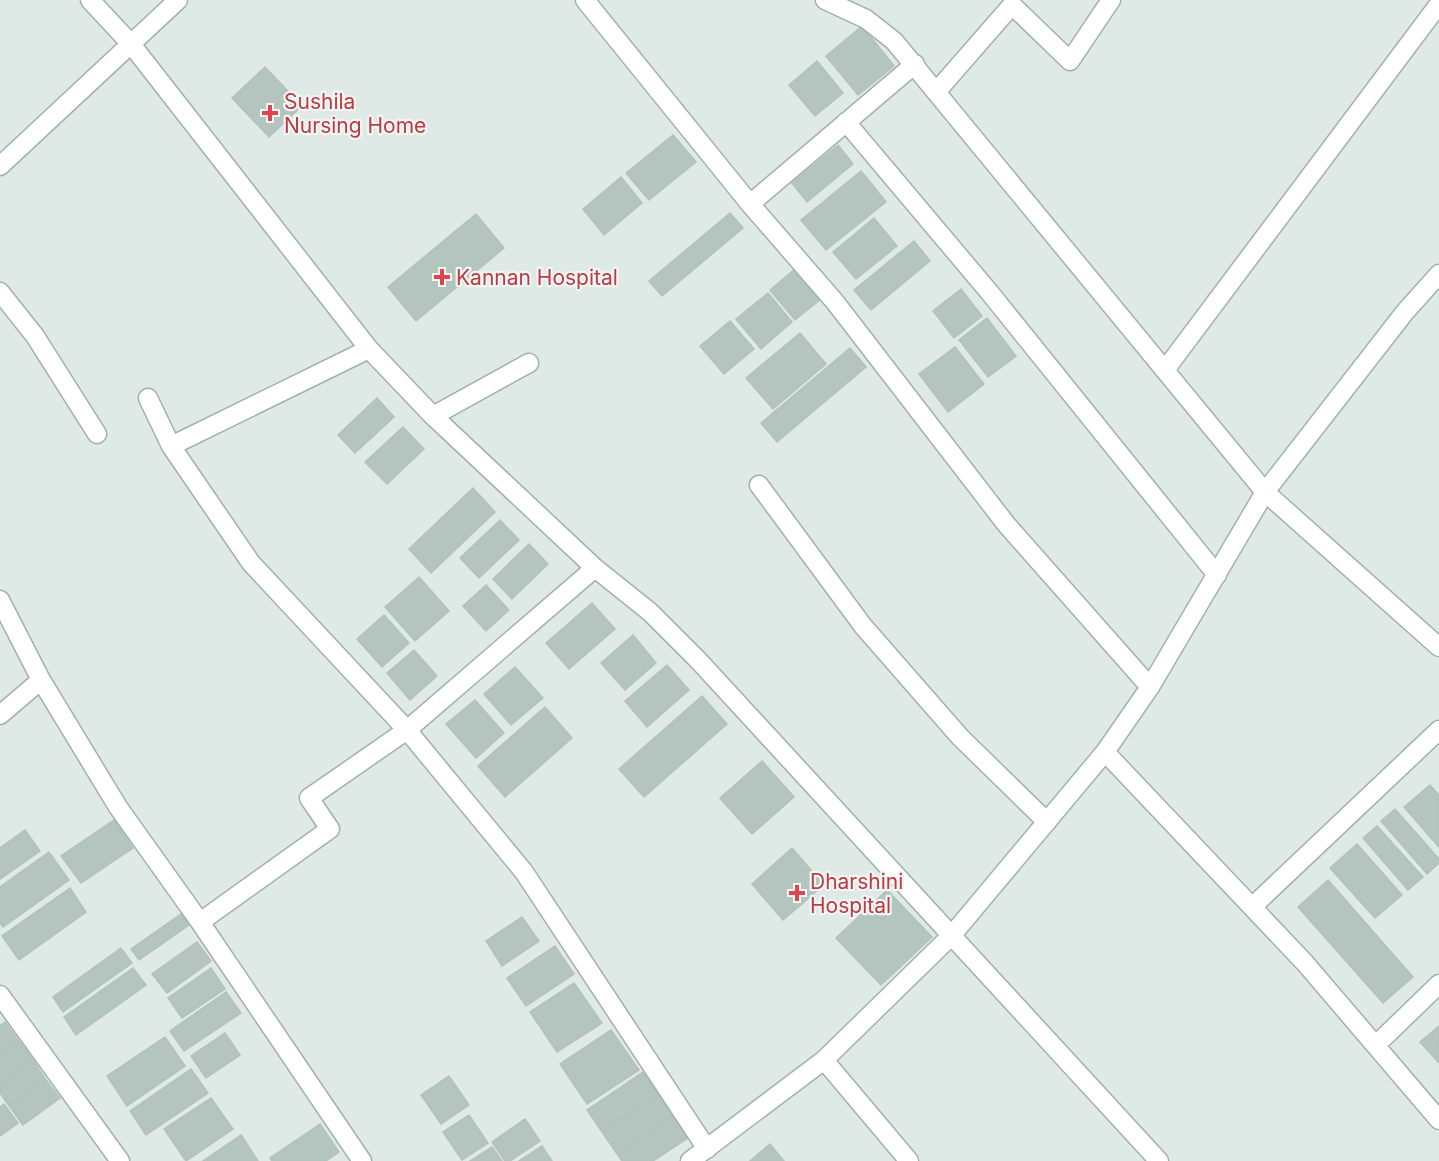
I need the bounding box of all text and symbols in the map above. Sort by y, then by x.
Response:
place label: Sushila Nursing Home [284,89,426,138]
marker: Sushila Nursing Home [261,104,279,122]
place label: Kannan Hospital [456,265,618,290]
marker: Kannan Hospital [433,268,451,286]
place label: Dharshini Hospital [810,869,903,918]
marker: Dharshini Hospital [788,884,806,902]

